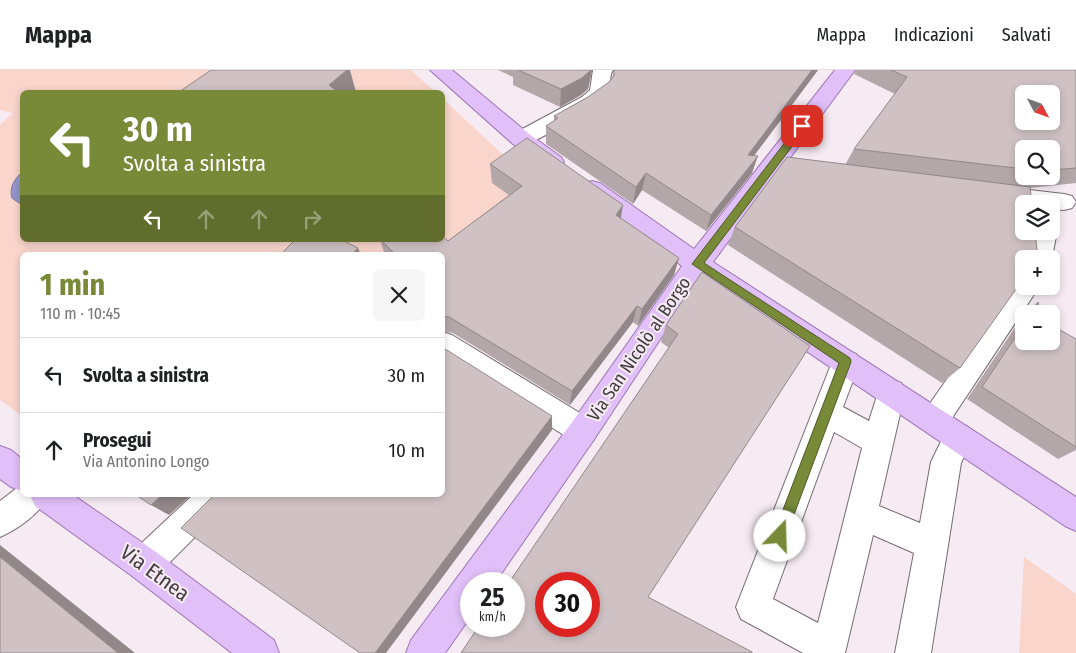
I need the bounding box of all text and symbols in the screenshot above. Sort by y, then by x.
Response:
text: Mappa [25,21,92,49]
text: Mappa [817,24,866,46]
text: Indicazioni [894,24,974,46]
text: Salvati [1002,24,1051,46]
north arrow [1015,85,1060,130]
map controls [1015,85,1060,350]
pin [781,105,823,147]
text: 30 m [123,108,193,150]
icon: left [40,110,105,175]
icon: arrive [788,112,816,140]
button: search [1015,140,1060,185]
text: Svolta a sinistra [123,150,266,177]
button: layers [1015,195,1060,240]
icon: left [139,205,167,233]
icon: ahead [192,205,220,233]
icon: ahead [245,205,273,233]
icon: right [298,205,326,233]
button: + [1015,250,1060,295]
text: 1 min [40,267,105,303]
button: close [373,269,425,321]
street label: Via San Nicolò al Borgo [582,273,696,425]
text: 110 m · 10:45 [40,304,120,323]
button: − [1015,305,1060,350]
icon: left [40,361,68,389]
text: Svolta a sinistra [83,364,209,387]
text: 30 m [387,364,425,387]
text: Prosegui [83,429,152,452]
icon: ahead [40,436,68,464]
text: 10 m [389,439,425,462]
text: Via Antonino Longo [83,452,209,471]
position arrow [753,509,805,561]
street label: Via Etnea [115,539,195,607]
speed limit sign: 30 [535,572,600,637]
text: 25 [481,583,504,613]
text: km/h [479,610,506,624]

